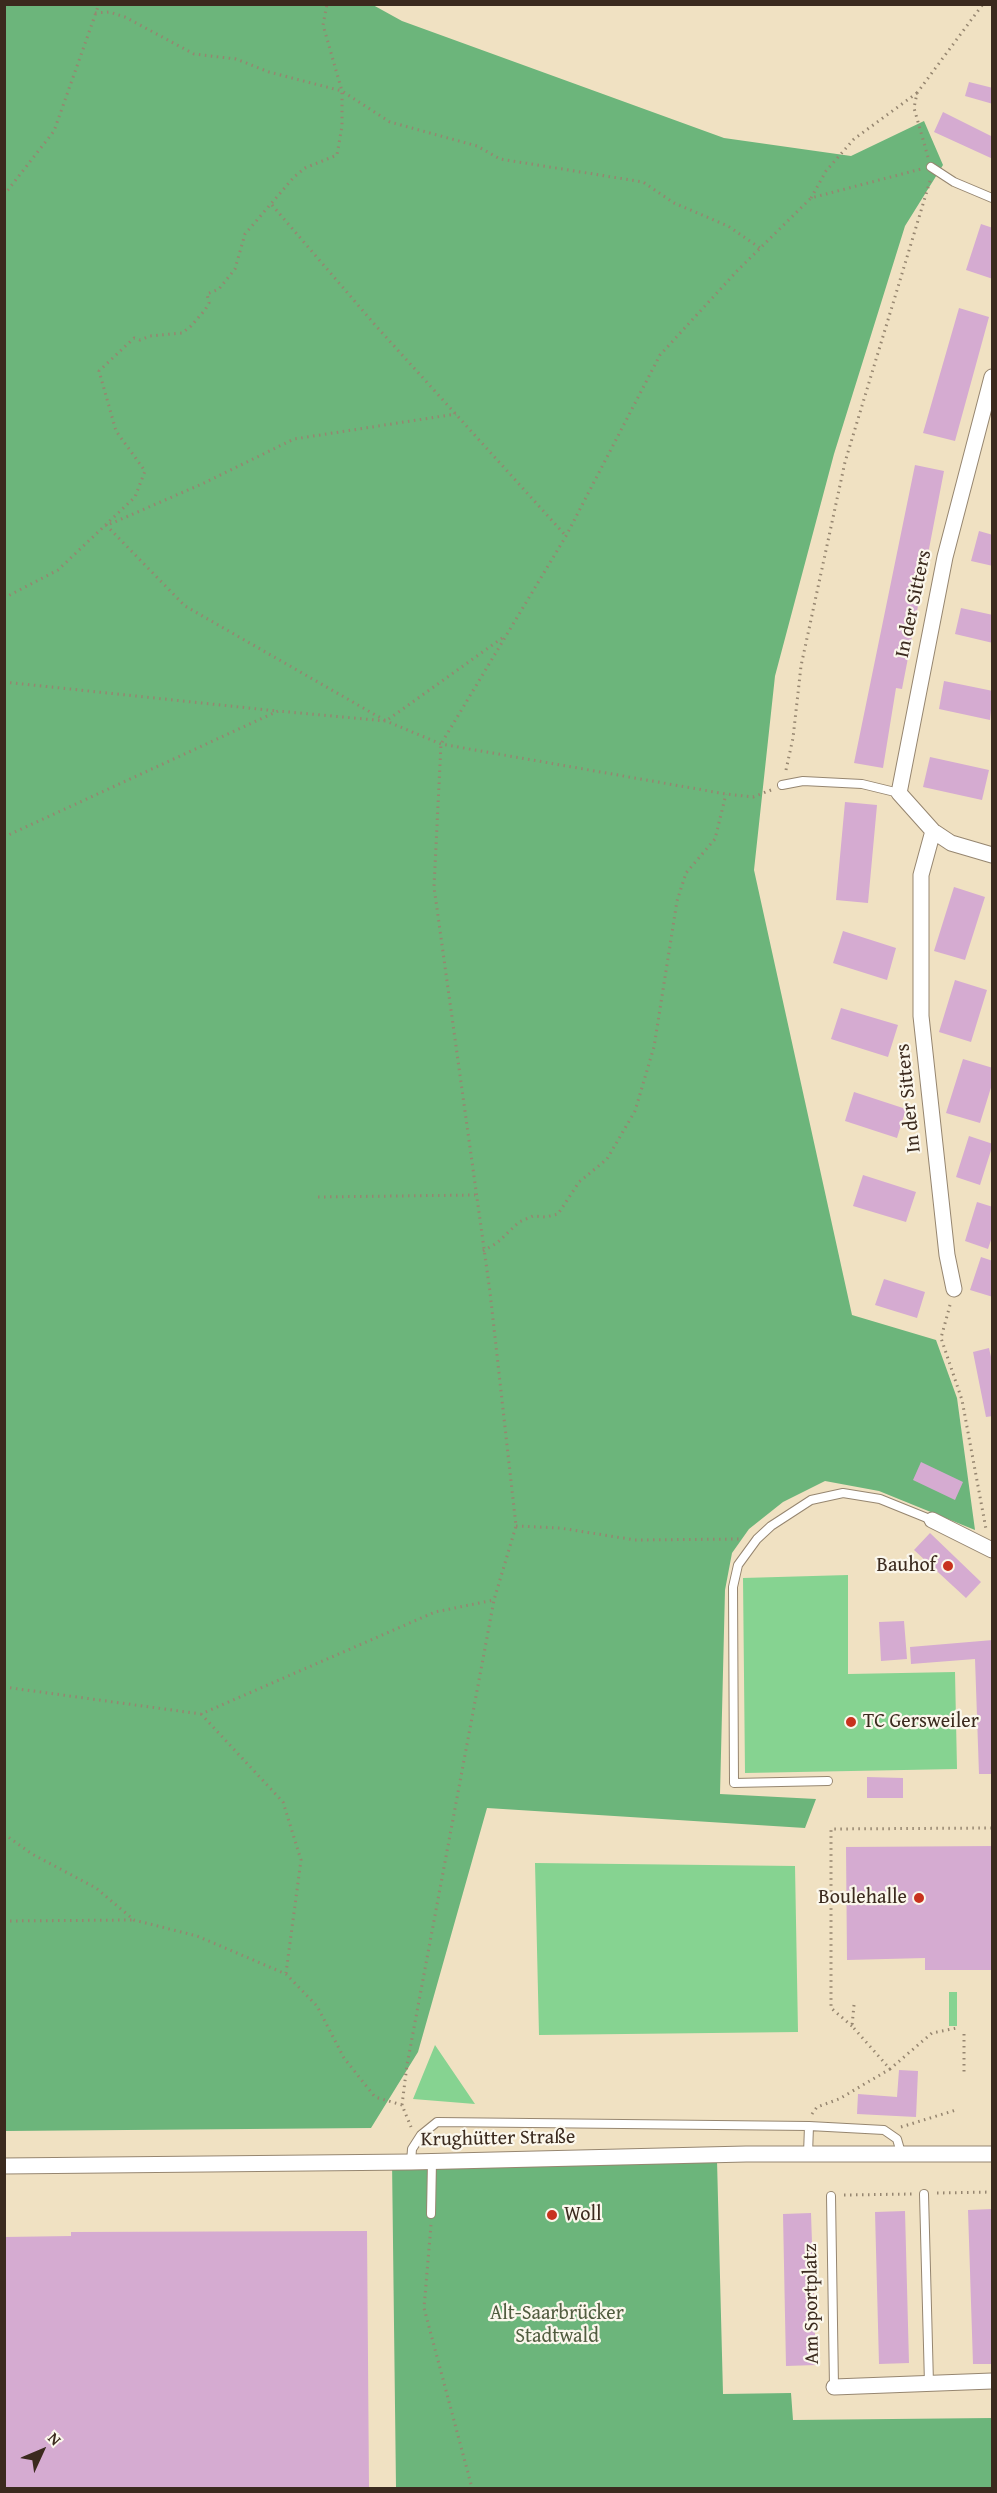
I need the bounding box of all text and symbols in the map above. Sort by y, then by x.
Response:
street label: In der Sitters [891,548,937,660]
street label: In der Sitters [891,1042,927,1154]
place label: Bauhof [877,1554,936,1578]
marker: Bauhof [941,1559,955,1573]
place label: TC Gersweiler [863,1710,979,1734]
marker: TC Gersweiler [844,1715,858,1729]
place label: Boulehalle [818,1886,907,1910]
marker: Boulehalle [912,1891,926,1905]
street label: Krughütter Straße [421,2126,575,2152]
place label: Woll [564,2203,602,2227]
marker: Woll [545,2208,559,2222]
street label: Am Sportplatz [799,2243,825,2365]
park label: Alt-Saarbrücker Stadtwald [490,2302,624,2349]
north arrow [12,2421,72,2481]
text: N [43,2426,67,2451]

